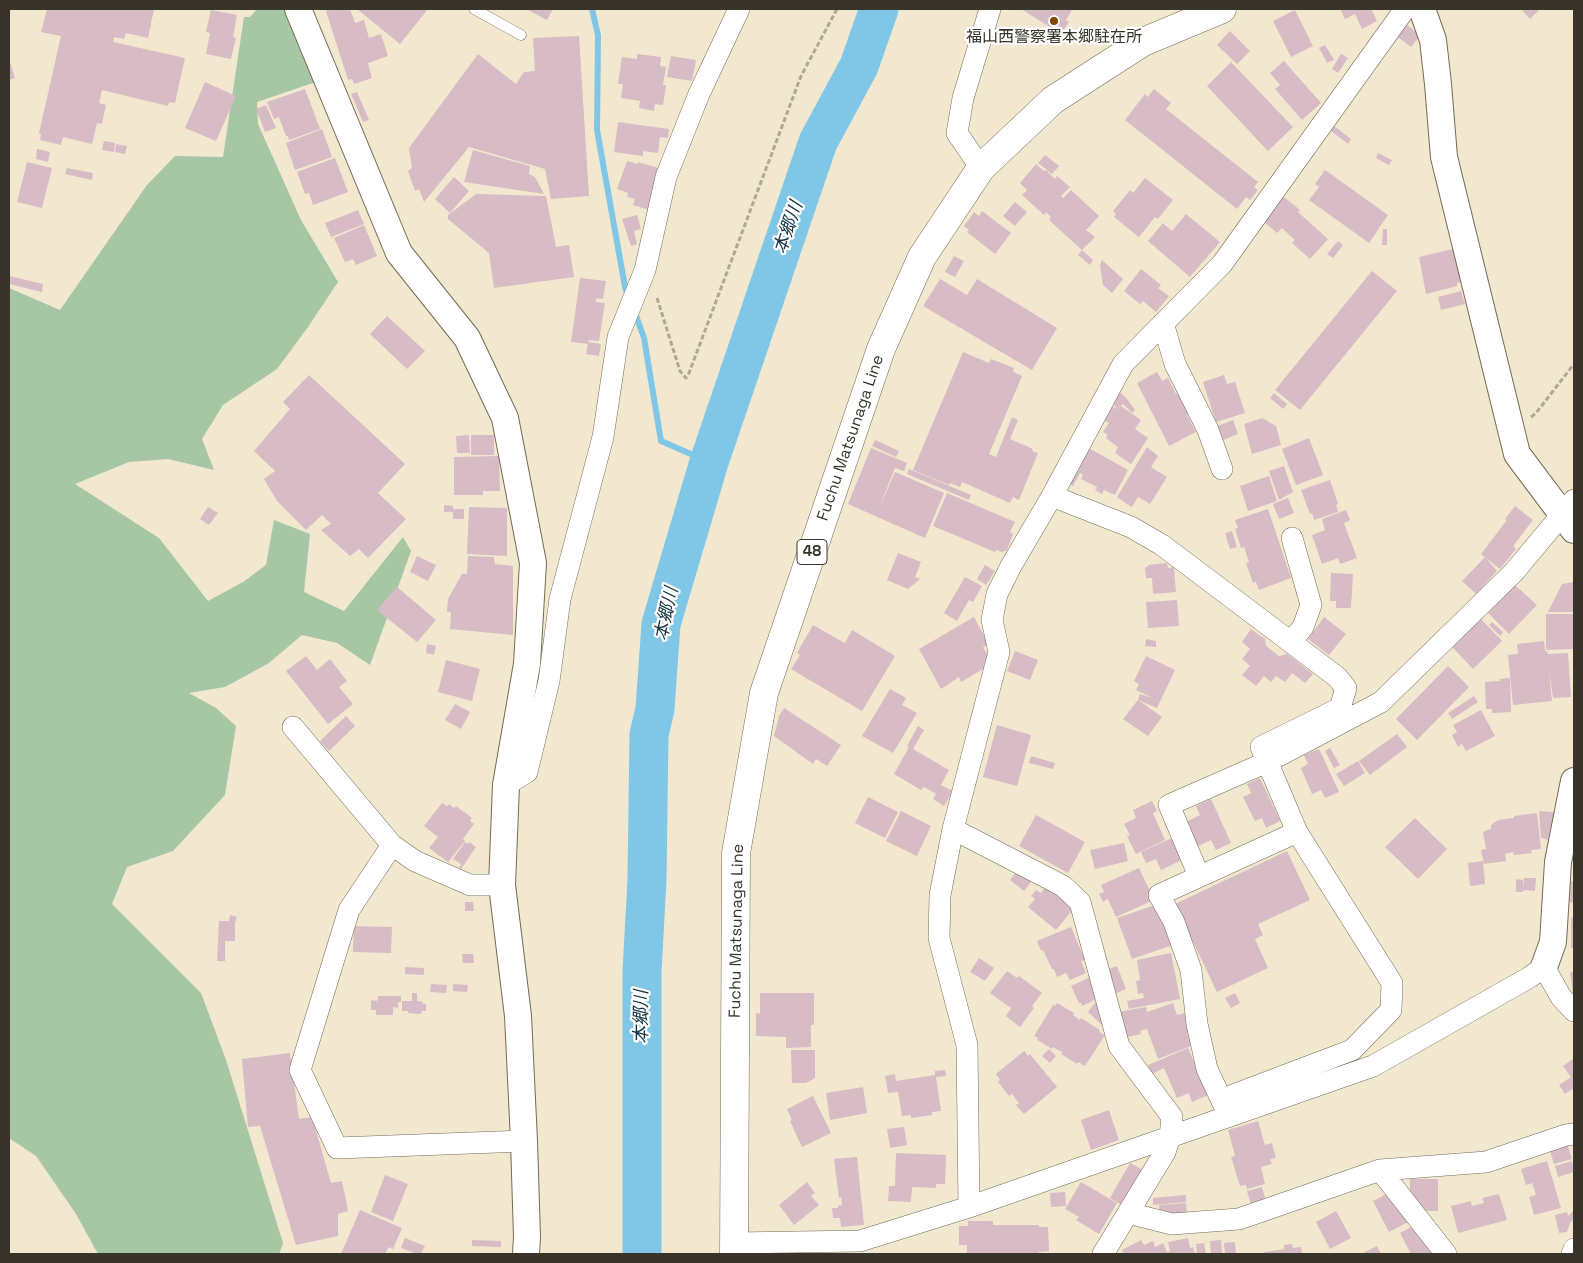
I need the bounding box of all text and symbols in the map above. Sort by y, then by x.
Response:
marker: 福山西警察署本郷駐在所 [1048,15,1060,27]
place label: 福山西警察署本郷駐在所 [966,28,1142,48]
water label: 本郷川 [770,199,808,257]
street label: Fuchu Matsunaga Line [814,353,888,523]
road number: 48 [797,540,827,564]
water label: 本郷川 [651,585,683,643]
street label: Fuchu Matsunaga Line [726,844,748,1018]
water label: 本郷川 [631,990,653,1044]

